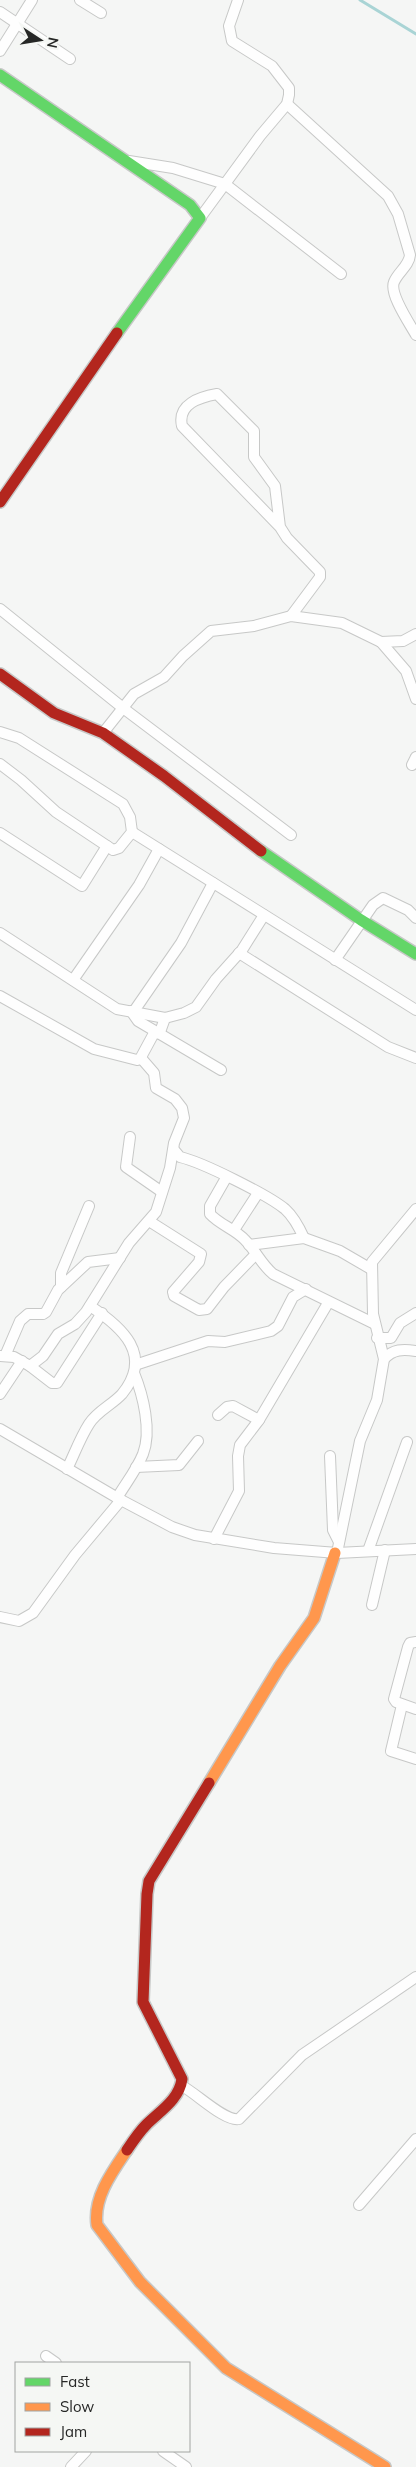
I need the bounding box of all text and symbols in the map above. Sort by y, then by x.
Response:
north arrow [15,15,65,65]
text: N [43,36,63,50]
legend [15,2362,190,2452]
text: Fast [60,2372,90,2391]
text: Slow [60,2397,94,2416]
text: Jam [60,2422,87,2441]

